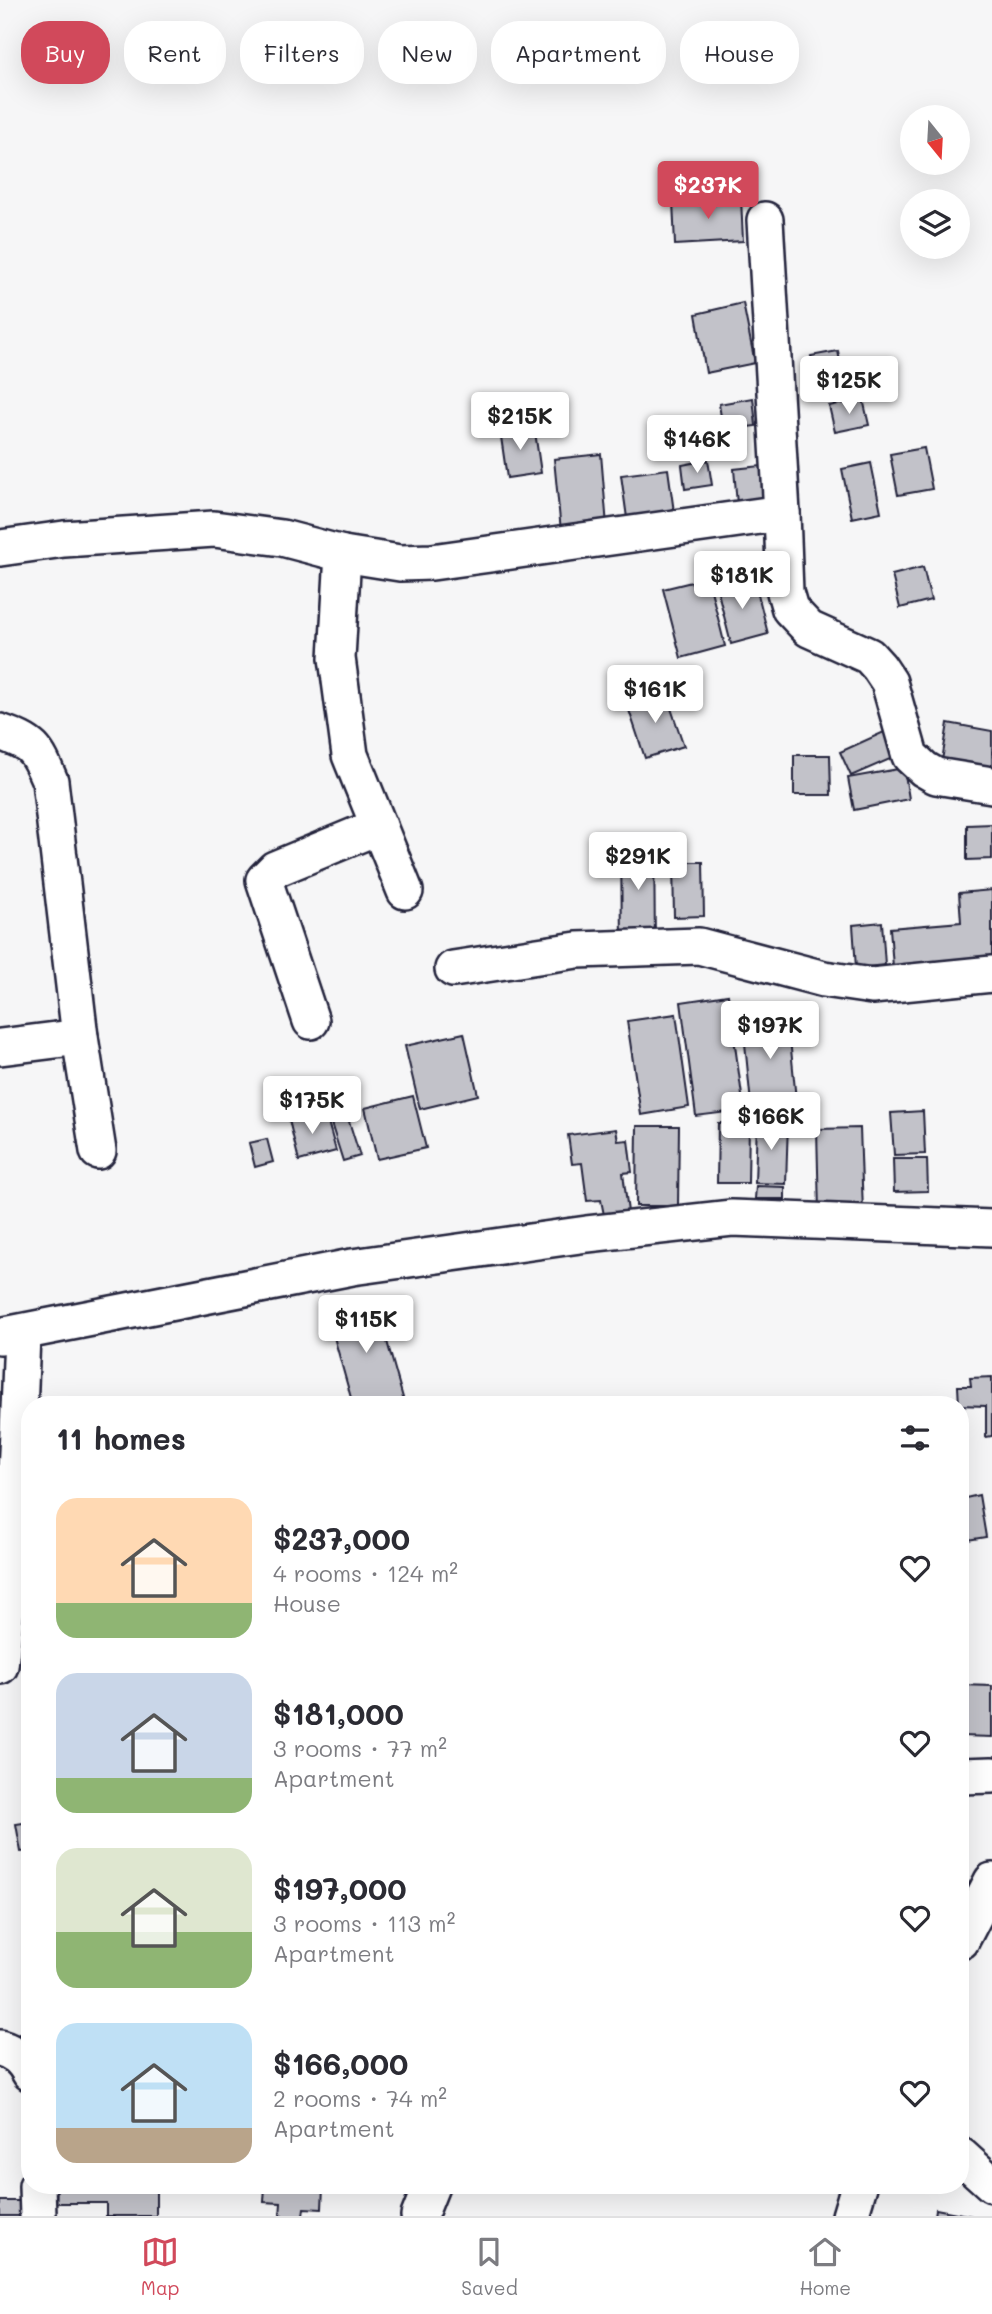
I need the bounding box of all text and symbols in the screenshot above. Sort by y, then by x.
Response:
chip: Buy [21,21,110,84]
chip: Rent [124,21,226,84]
chip: Filters [240,21,364,84]
chip: New [378,21,477,84]
chip: Apartment [491,21,666,84]
chip: House [680,21,799,84]
north arrow [900,105,970,175]
map controls [900,105,970,259]
pin: $237K [659,162,757,221]
text: $237K [674,169,742,199]
button: layers [900,189,970,259]
pin: $125K [800,356,898,416]
text: $125K [816,364,882,394]
pin: $215K [471,392,569,452]
text: $215K [487,400,553,430]
pin: $146K [648,416,746,475]
text: $146K [663,423,731,453]
pin: $181K [693,552,791,611]
text: $181K [710,559,774,589]
pin: $161K [606,666,704,725]
text: $161K [623,673,687,703]
pin: $291K [589,832,687,892]
text: $291K [605,840,671,870]
pin: $197K [721,1002,819,1061]
text: $197K [737,1009,803,1039]
pin: $175K [263,1076,361,1136]
text: $175K [279,1084,345,1114]
pin: $166K [722,1092,820,1152]
text: $166K [737,1100,805,1130]
pin: $115K [317,1296,415,1355]
text: $115K [334,1303,398,1333]
text: 11 homes [56,1418,186,1458]
icon: filters [896,1419,934,1457]
text: $237,000 [273,1518,410,1558]
icon: home [112,1526,196,1610]
icon: heart [896,1549,934,1587]
text: 4 rooms · 124 m² [273,1558,458,1588]
text: House [273,1588,341,1618]
text: $181,000 [273,1693,404,1733]
icon: home [112,1701,196,1785]
icon: heart [896,1724,934,1762]
text: 3 rooms · 77 m² [273,1733,447,1763]
text: Apartment [273,1763,395,1793]
text: $197,000 [273,1868,407,1908]
icon: home [112,1876,196,1960]
icon: heart [896,1899,934,1937]
text: 3 rooms · 113 m² [273,1908,455,1938]
text: Apartment [273,1938,395,1968]
text: $166,000 [273,2043,408,2083]
icon: home [112,2051,196,2135]
icon: heart [896,2074,934,2112]
text: 2 rooms · 74 m² [273,2083,447,2113]
text: Apartment [273,2113,395,2143]
tab: Map [141,2233,180,2300]
tab: Saved [461,2233,518,2300]
tab: Home [799,2233,851,2300]

